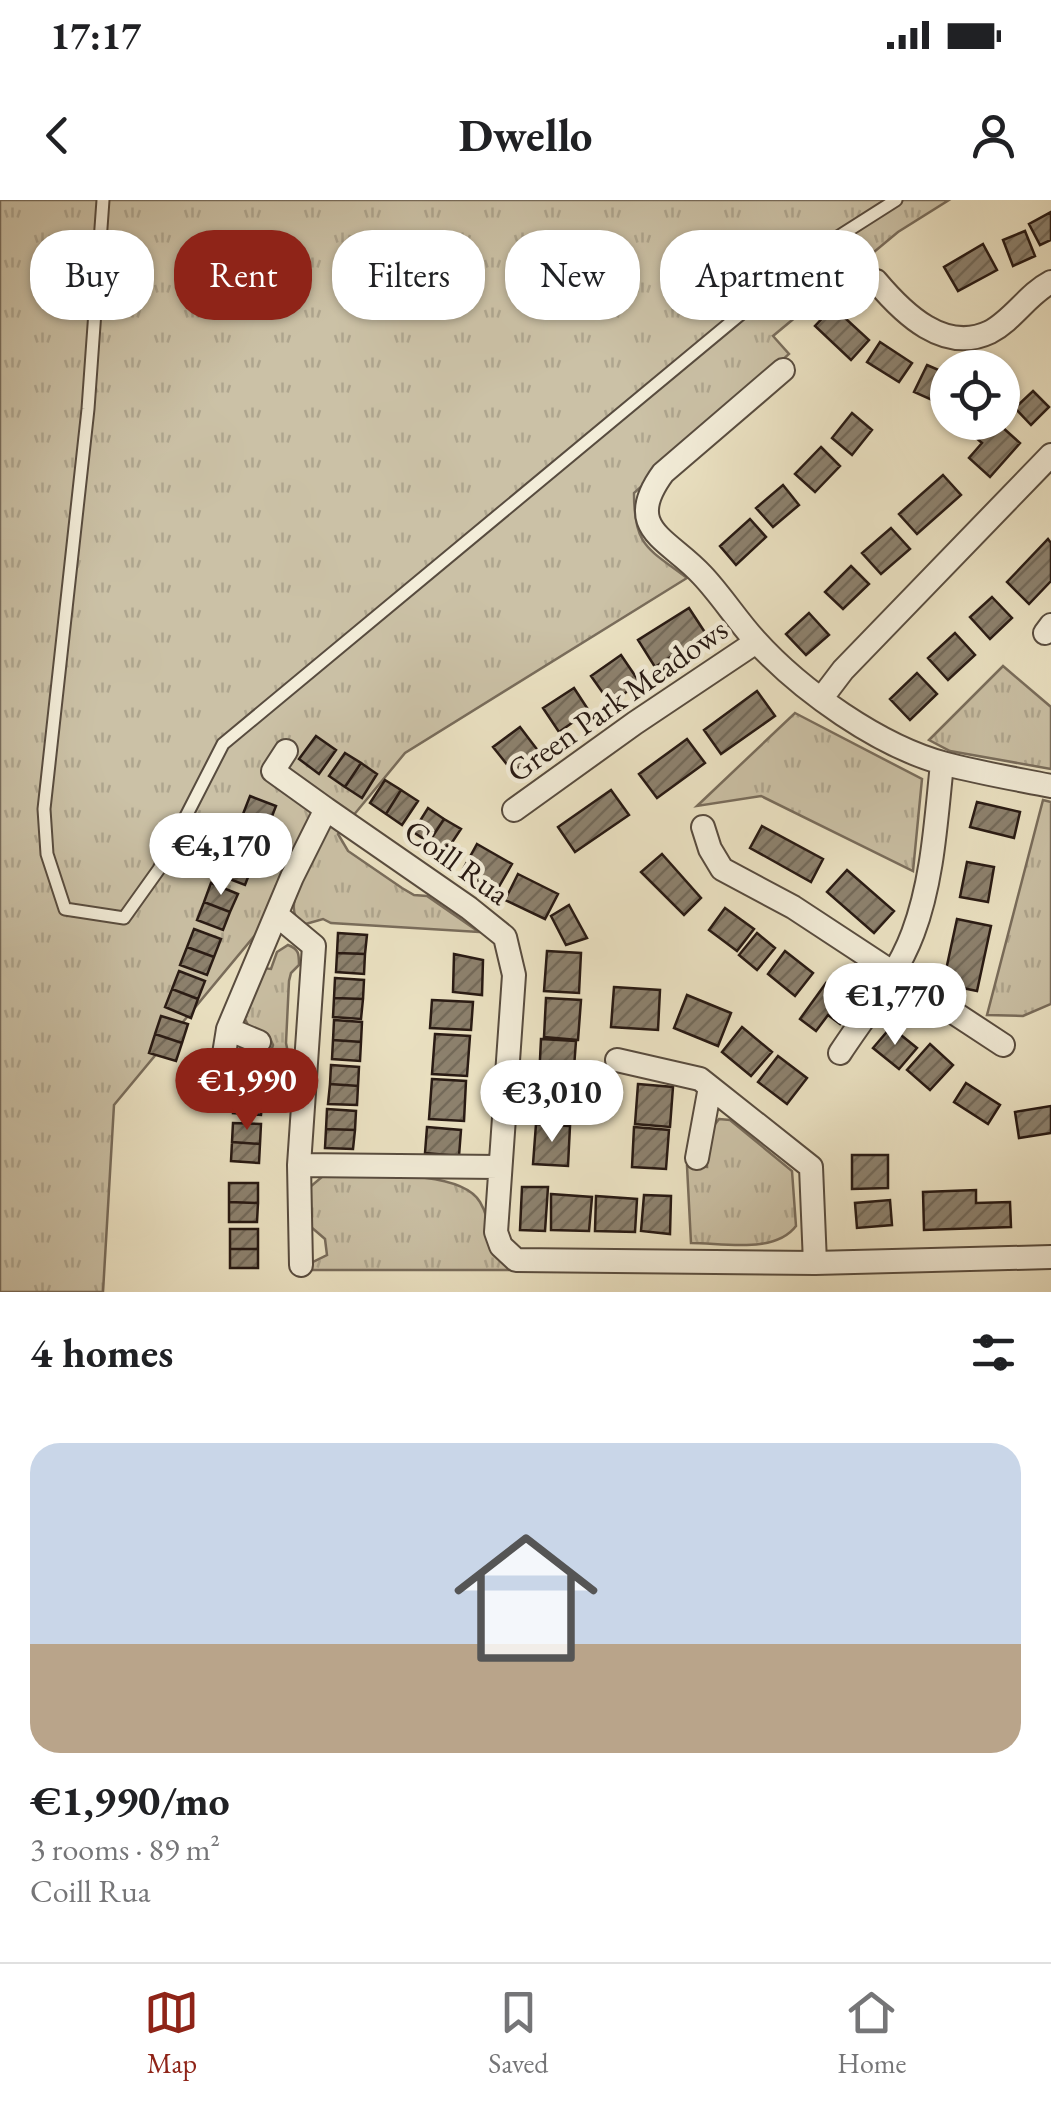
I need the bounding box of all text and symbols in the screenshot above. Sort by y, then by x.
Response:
text: 17:17 [50,11,141,60]
text: Dwello [459,106,592,164]
icon: back [30,108,85,163]
icon: person [966,108,1021,163]
chip: Buy [30,230,154,320]
chip: Rent [174,230,312,320]
chip: Filters [332,230,485,320]
chip: New [505,230,640,320]
chip: Apartment [660,230,879,320]
map controls [930,350,1020,440]
button: locate [930,350,1020,440]
street label: Green Park Meadows [498,608,736,792]
street label: Coill Rua [396,810,518,915]
pin: €4,170 [140,813,302,898]
text: €4,170 [171,824,271,866]
pin: €1,770 [814,963,976,1048]
text: €1,770 [845,974,945,1016]
pin: €1,990 [166,1048,328,1133]
text: €1,990 [197,1059,297,1101]
pin: €3,010 [471,1060,633,1145]
text: €3,010 [502,1071,602,1113]
text: 4 homes [30,1325,173,1380]
icon: filters [966,1325,1021,1380]
icon: home [436,1508,616,1688]
text: €1,990/mo [30,1773,230,1828]
text: 3 rooms · 89 m² [30,1828,220,1870]
text: Coill Rua [30,1870,151,1912]
tab: Map [144,1985,199,2081]
tab: Saved [488,1985,548,2081]
tab: Home [837,1985,907,2081]

